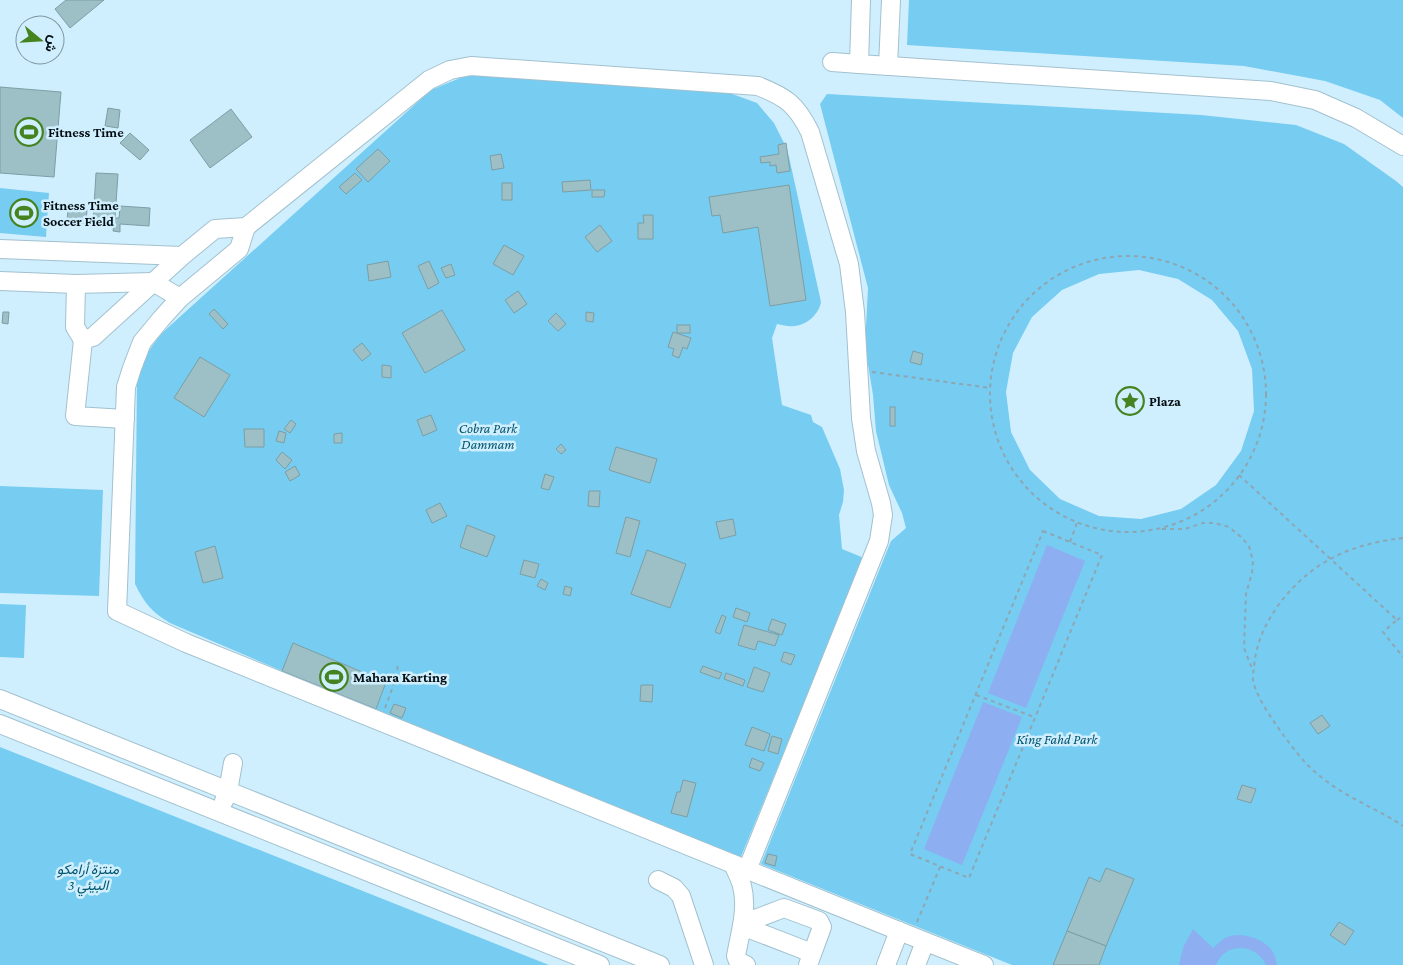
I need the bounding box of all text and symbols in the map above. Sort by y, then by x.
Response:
north arrow [15,15,65,65]
text: ش [41,33,63,55]
sports icon: Fitness Time [14,117,44,147]
place label: Fitness Time [48,124,124,140]
place label: Fitness Time Soccer Field [43,197,119,229]
sports icon: Fitness Time Soccer Field [9,198,39,228]
place icon: Plaza [1115,386,1145,416]
place label: Plaza [1149,393,1181,409]
park label: Cobra Park Dammam [459,420,518,452]
sports icon: Mahara Karting [319,662,349,692]
place label: Mahara Karting [353,669,447,685]
park label: King Fahd Park [1017,731,1098,747]
park label: منتزة أرامكو البيئي 3 [57,861,120,897]

